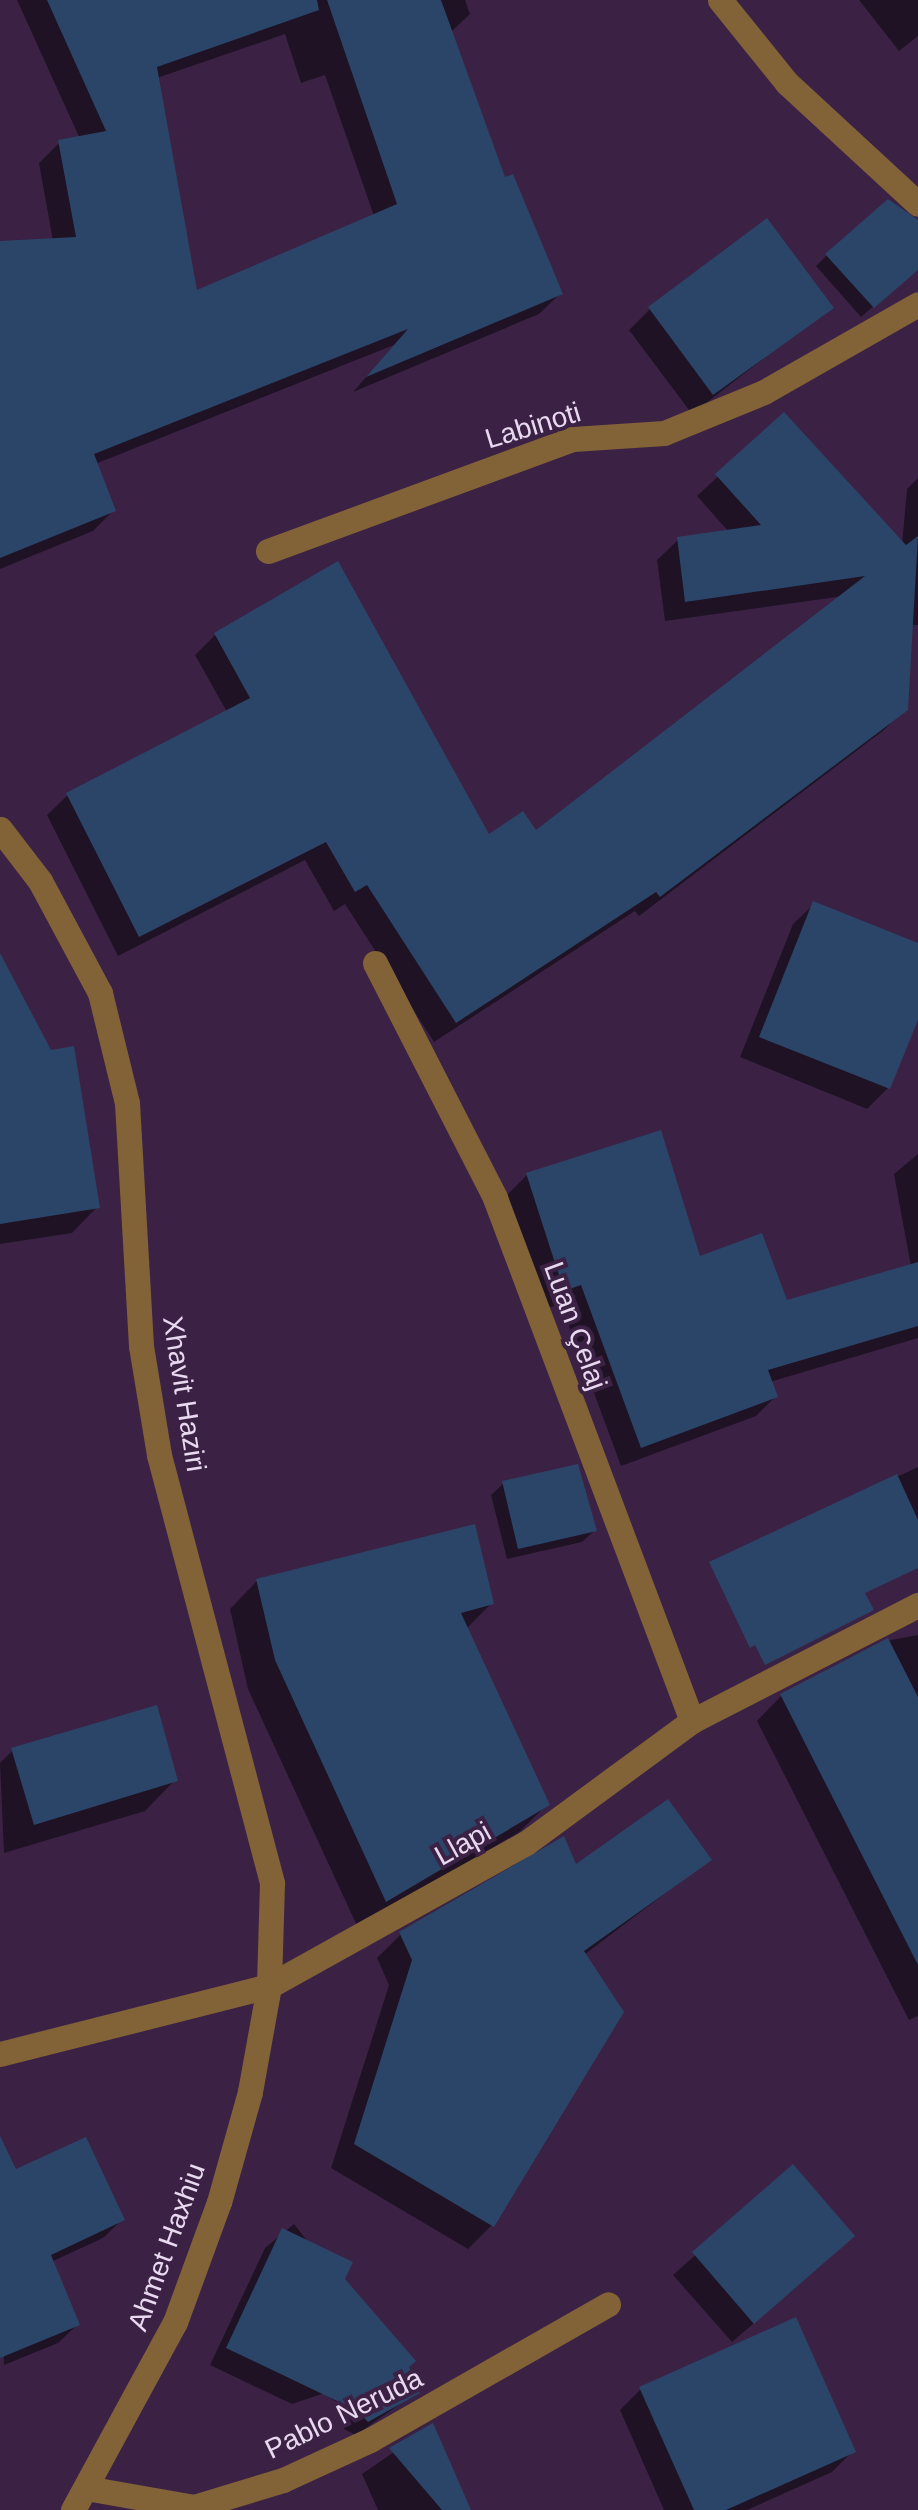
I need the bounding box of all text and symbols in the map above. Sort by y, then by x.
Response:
street label: Labinoti [481,396,585,456]
street label: Luan Çelaj [536,1257,614,1395]
street label: Xhavit Haziri [155,1314,213,1474]
street label: Llapi [429,1815,497,1873]
street label: Ahmet Haxhiu [121,2159,213,2335]
street label: Pablo Neruda [260,2361,428,2467]

